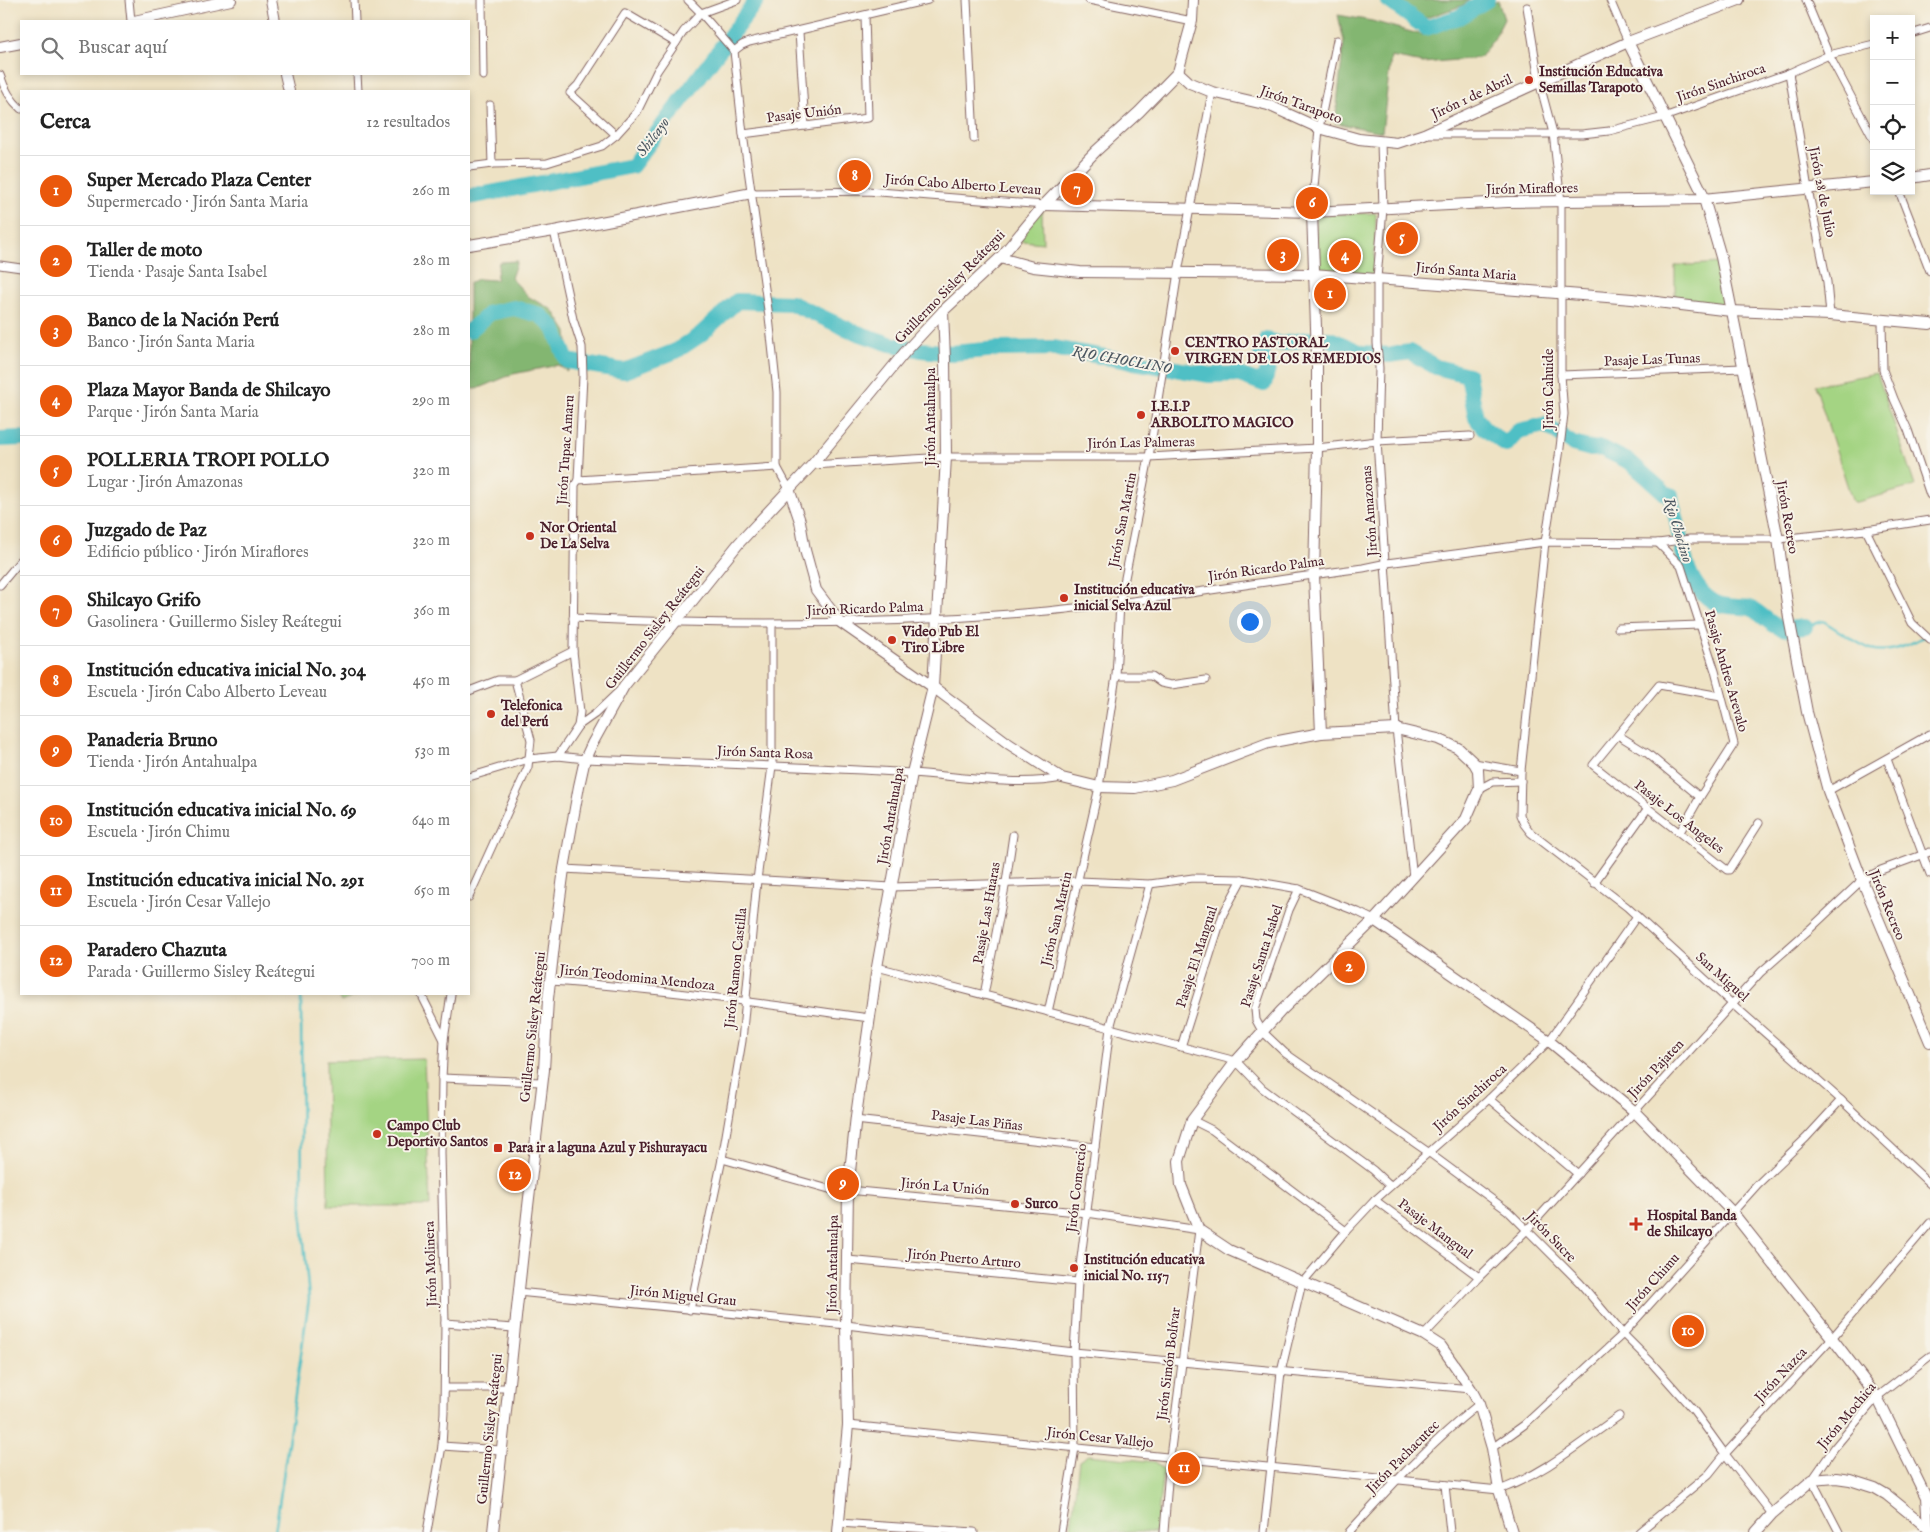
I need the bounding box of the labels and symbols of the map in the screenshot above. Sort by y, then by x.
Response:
street label: Jirón Sinchiroca [1672,59,1769,107]
place label: Institución Educativa Semillas Tarapoto [1539,63,1664,97]
street label: Jirón 1 de Abril [1427,70,1516,124]
marker: Institución Educativa Semillas Tarapoto [1523,74,1535,86]
street label: Jirón Tarapoto [1255,81,1345,128]
street label: Pasaje Unión [765,100,843,128]
water label: Shilcayo [632,114,674,160]
street label: Jirón 28 de Julio [1804,143,1840,239]
pin: 8 [839,157,871,195]
street label: Jirón Cabo Alberto Leveau [882,170,1042,199]
pin: 7 [1061,170,1093,208]
street label: Jirón Miraflores [1484,179,1578,199]
pin: 6 [1296,184,1328,222]
pin: 5 [1386,219,1418,257]
street label: Guillermo Sisley Reátegui [891,226,1009,348]
pin: 3 [1267,236,1299,274]
pin: 4 [1329,237,1361,275]
street label: Jirón Santa Maria [1413,258,1518,285]
pin: 1 [1314,275,1346,313]
place label: CENTRO PASTORAL VIRGEN DE LOS REMEDIOS [1184,334,1381,368]
water label: RIO CHOCLINO [1071,342,1174,378]
marker: CENTRO PASTORAL VIRGEN DE LOS REMEDIOS [1169,345,1181,357]
street label: Jirón Cahuide [1540,348,1558,431]
street label: Pasaje Las Tunas [1603,349,1701,371]
street label: Jirón Antahualpa [922,367,940,468]
street label: Jirón Tupac Amaru [553,394,579,508]
place label: I.E.I.P ARBOLITO MAGICO [1150,398,1294,432]
marker: I.E.I.P ARBOLITO MAGICO [1135,409,1147,421]
street label: Jirón Las Palmeras [1085,433,1195,453]
street label: Jirón Amazonas [1358,465,1382,559]
street label: Jirón San Martin [1105,470,1141,571]
street label: Jirón Recreo [1771,477,1802,556]
water label: Rio Choclino [1659,495,1697,565]
place label: Nor Oriental De La Selva [539,519,618,553]
marker: Nor Oriental De La Selva [524,530,536,542]
street label: Jirón Ricardo Palma [1205,552,1326,586]
street label: Guillermo Sisley Reátegui [601,563,709,693]
place label: Institución educativa inicial Selva Azul [1074,581,1196,615]
marker: Institución educativa inicial Selva Azul [1058,592,1070,604]
street label: Jirón Ricardo Palma [804,598,925,620]
street label: Pasaje Andres Arevalo [1700,608,1752,735]
your location [1237,609,1263,635]
place label: Video Pub El Tiro Libre [901,623,980,657]
marker: Video Pub El Tiro Libre [886,634,898,646]
place label: Telefonica del Perú [500,697,563,731]
marker: Telefonica del Perú [485,708,497,720]
street label: Jirón Santa Rosa [715,742,814,764]
street label: Jirón Antahualpa [873,765,909,868]
street label: Pasaje Los Angeles [1630,776,1728,858]
street label: Pasaje Las Huaras [969,861,1005,965]
street label: Jirón Recreo [1864,865,1909,943]
street label: Jirón San Martin [1037,869,1077,970]
street label: Pasaje Santa Isabel [1237,902,1287,1010]
street label: Pasaje El Mangual [1172,904,1222,1010]
street label: Jirón Ramon Castilla [721,906,751,1031]
pin: 2 [1333,948,1365,986]
street label: San Miguel [1692,948,1753,1006]
street label: Guillermo Sisley Reátegui [516,950,550,1103]
street label: Jirón Teodomina Mendoza [556,961,716,995]
street label: Jirón Pajaten [1623,1035,1688,1104]
street label: Jirón Sinchiroca [1428,1060,1511,1137]
street label: Pasaje Las Piñas [930,1106,1024,1136]
place label: Campo Club Deportivo Santos [387,1117,488,1151]
marker: Campo Club Deportivo Santos [371,1128,383,1140]
place label: Para ir a laguna Azul y Pishurayacu [508,1139,708,1157]
marker: Para ir a laguna Azul y Pishurayacu [492,1142,504,1154]
street label: Jirón Comercio [1062,1142,1091,1236]
pin: 12 [499,1156,531,1194]
pin: 9 [827,1165,859,1203]
street label: Jirón La Unión [898,1174,991,1200]
place label: Surco [1025,1195,1059,1213]
street label: Pasaje Mangual [1394,1195,1476,1263]
marker: Surco [1009,1198,1021,1210]
street label: Jirón Sucre [1521,1206,1580,1267]
place label: Hospital Banda de Shilcayo [1647,1207,1737,1241]
street label: Jirón Antahualpa [823,1214,843,1315]
marker: Hospital Banda de Shilcayo [1629,1217,1643,1231]
street label: Jirón Molinera [420,1220,442,1309]
street label: Jirón Puerto Arturo [904,1245,1022,1273]
street label: Jirón Chimu [1621,1249,1684,1316]
place label: Institución educativa inicial No. 1157 [1084,1251,1206,1285]
marker: Institución educativa inicial No. 1157 [1068,1262,1080,1274]
street label: Jirón Miguel Grau [627,1281,737,1311]
street label: Jirón Simón Bolívar [1153,1306,1185,1424]
pin: 10 [1672,1312,1704,1350]
street label: Jirón Nazca [1750,1343,1812,1408]
street label: Guillermo Sisley Reátegui [473,1352,507,1505]
street label: Jirón Mochica [1812,1378,1881,1455]
street label: Jirón Pachacutec [1361,1416,1444,1499]
street label: Jirón Cesar Vallejo [1044,1423,1155,1453]
pin: 11 [1168,1449,1200,1487]

